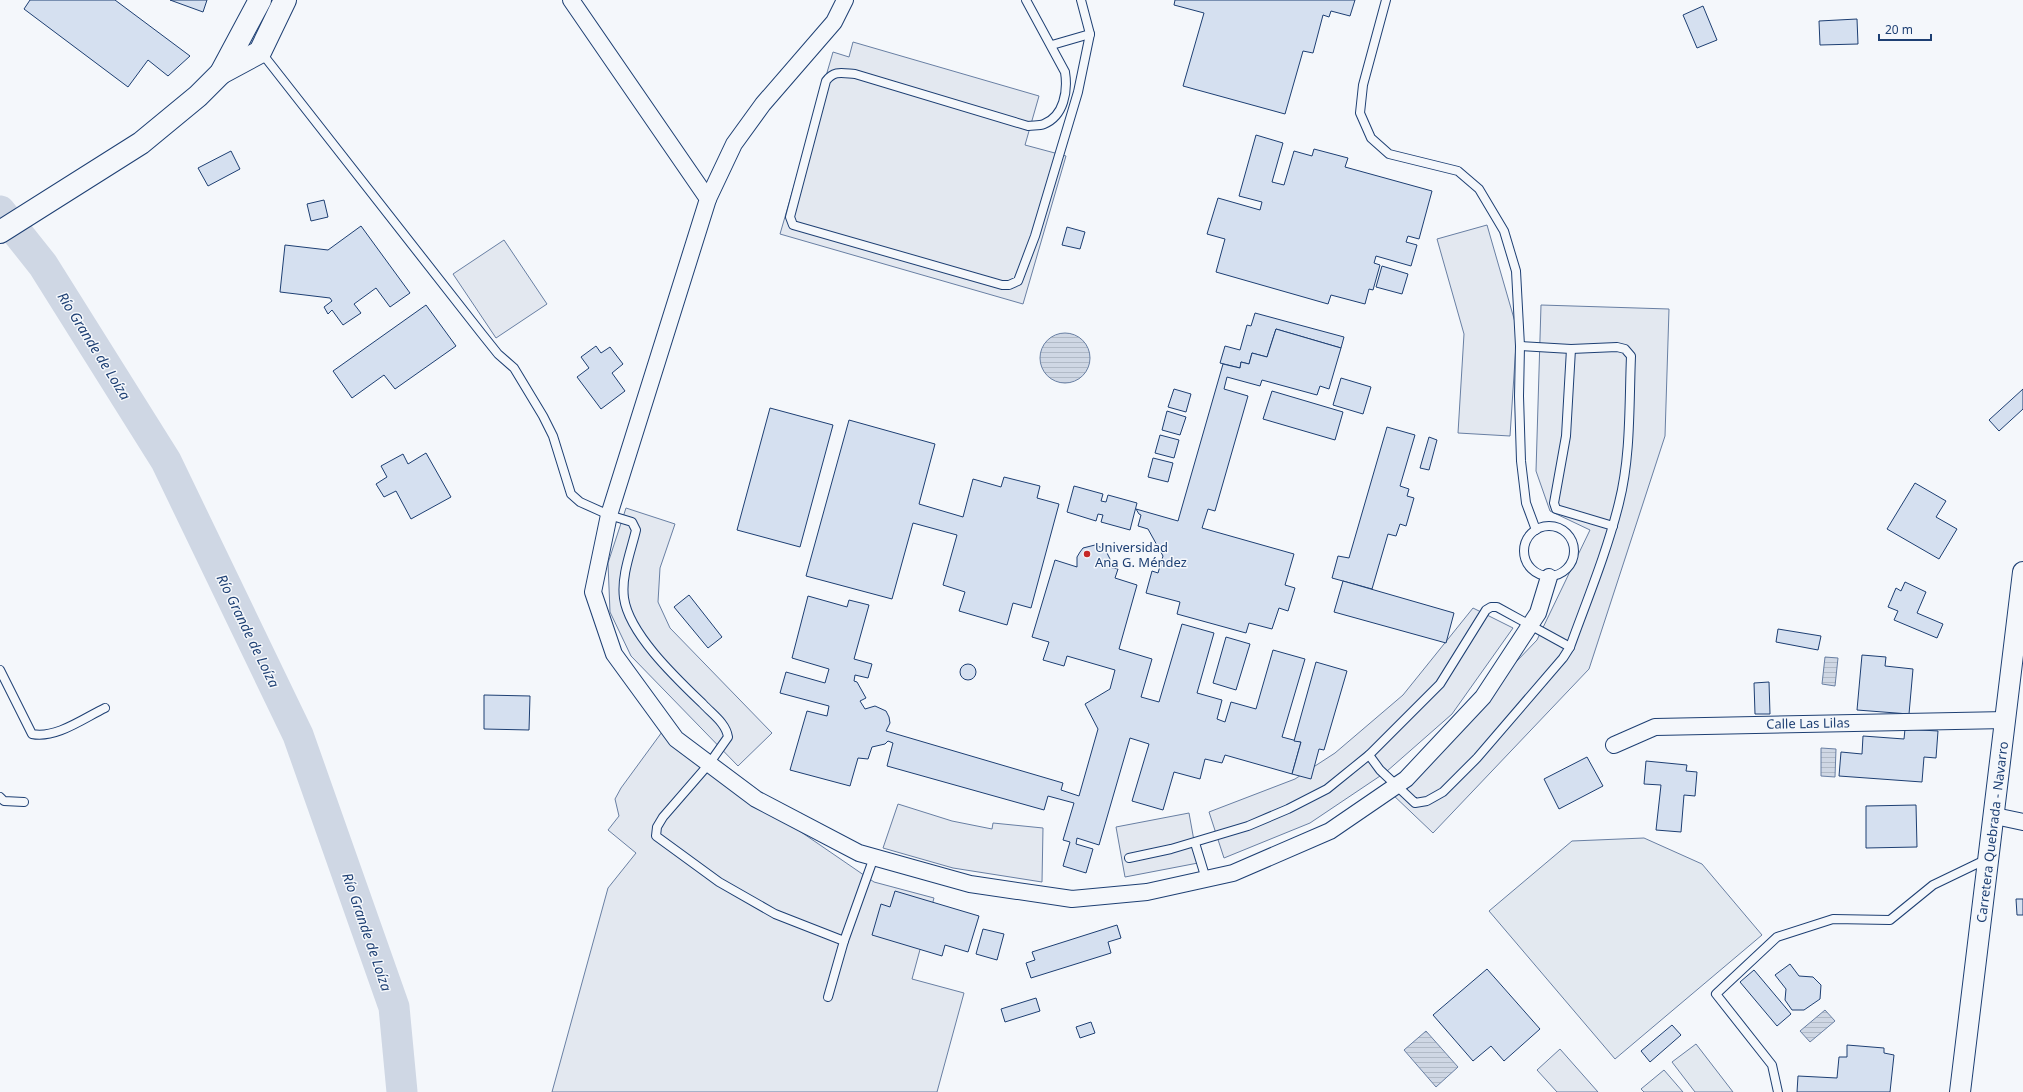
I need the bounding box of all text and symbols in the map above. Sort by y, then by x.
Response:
scale bar [1879,16,1931,42]
text: 20 m [1885,21,1913,38]
water label: Río Grande de Loíza [54,288,135,403]
place label: Universidad Ana G. Méndez [1095,538,1187,571]
marker: Universidad Ana G. Méndez [1082,549,1092,559]
water label: Río Grande de Loíza [213,571,284,691]
street label: Calle Las Lilas [1766,713,1850,733]
street label: Carretera Quebrada - Navarro [1972,740,2012,924]
water label: Río Grande de Loíza [338,870,397,994]

